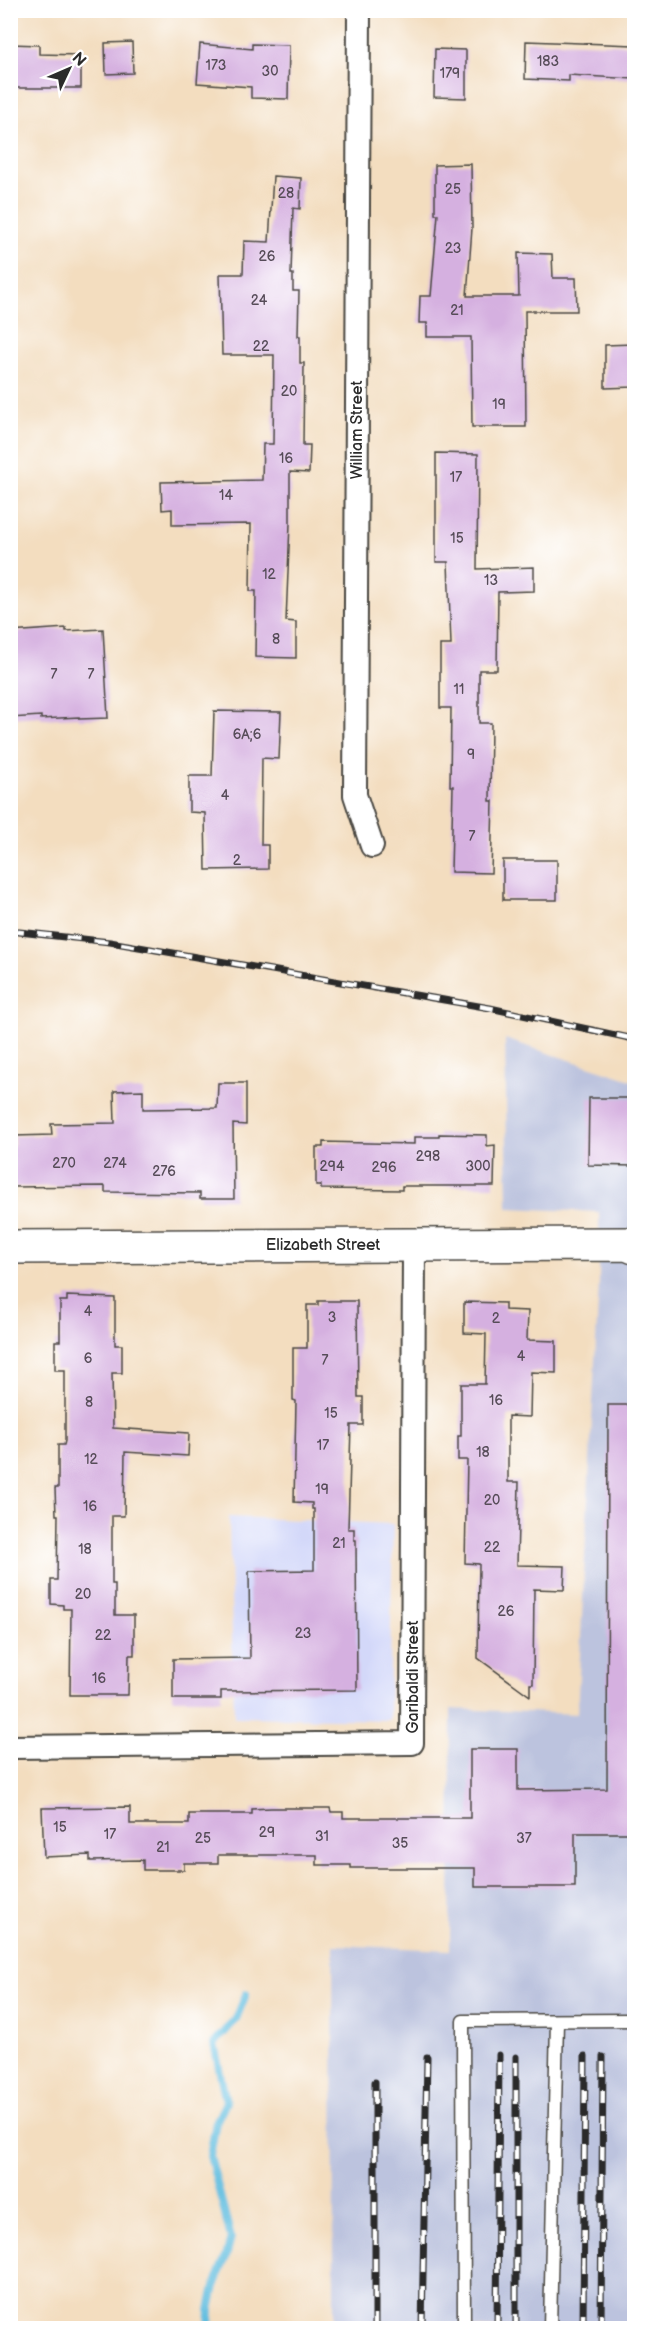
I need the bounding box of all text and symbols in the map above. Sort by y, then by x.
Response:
north arrow [39,39,99,99]
text: N [68,49,90,71]
house number: 183 [537,53,559,70]
house number: 173 [206,57,226,74]
house number: 30 [262,63,278,80]
house number: 179 [440,65,460,82]
house number: 25 [445,181,461,198]
house number: 28 [278,185,294,202]
house number: 23 [445,240,461,257]
house number: 26 [259,248,276,265]
house number: 24 [251,292,268,309]
house number: 21 [450,302,464,319]
house number: 22 [253,338,270,355]
street label: William Street [348,381,367,479]
house number: 20 [281,383,297,400]
house number: 19 [492,396,506,413]
house number: 16 [279,450,293,467]
house number: 17 [450,469,462,486]
house number: 14 [219,487,233,504]
house number: 15 [450,530,464,547]
house number: 12 [262,566,277,583]
house number: 13 [484,572,498,589]
house number: 8 [272,631,280,648]
house number: 7 [51,666,58,683]
house number: 7 [88,666,95,683]
house number: 11 [454,681,464,698]
house number: 6A;6 [233,726,262,743]
house number: 9 [467,746,475,763]
house number: 4 [221,787,230,804]
house number: 7 [469,828,476,845]
house number: 2 [233,852,242,869]
house number: 298 [416,1148,440,1165]
house number: 270 [52,1155,76,1172]
house number: 274 [103,1155,127,1172]
house number: 294 [320,1158,345,1175]
house number: 300 [465,1158,491,1175]
house number: 296 [372,1159,397,1176]
house number: 276 [152,1163,176,1180]
street label: Elizabeth Street [266,1236,380,1255]
house number: 4 [84,1303,93,1320]
house number: 3 [328,1309,336,1326]
house number: 2 [492,1310,501,1327]
house number: 4 [517,1348,526,1365]
house number: 6 [84,1350,93,1367]
house number: 7 [322,1352,329,1369]
house number: 16 [489,1392,503,1409]
house number: 8 [85,1394,93,1411]
house number: 15 [324,1405,338,1422]
house number: 17 [317,1437,329,1454]
house number: 18 [476,1444,490,1461]
house number: 12 [84,1451,99,1468]
house number: 19 [315,1481,329,1498]
house number: 20 [484,1492,500,1509]
house number: 16 [83,1498,97,1515]
house number: 21 [332,1535,346,1552]
house number: 22 [484,1539,501,1556]
house number: 18 [78,1541,92,1558]
house number: 20 [75,1586,91,1603]
house number: 26 [498,1603,515,1620]
street label: Garibaldi Street [404,1620,423,1733]
house number: 23 [295,1625,311,1642]
house number: 22 [95,1627,112,1644]
house number: 16 [92,1670,106,1687]
house number: 15 [53,1819,67,1836]
house number: 29 [259,1824,275,1841]
house number: 17 [104,1826,116,1843]
house number: 31 [315,1828,329,1845]
house number: 25 [195,1830,211,1847]
house number: 37 [516,1830,532,1847]
house number: 35 [392,1835,408,1852]
house number: 21 [156,1839,170,1856]

